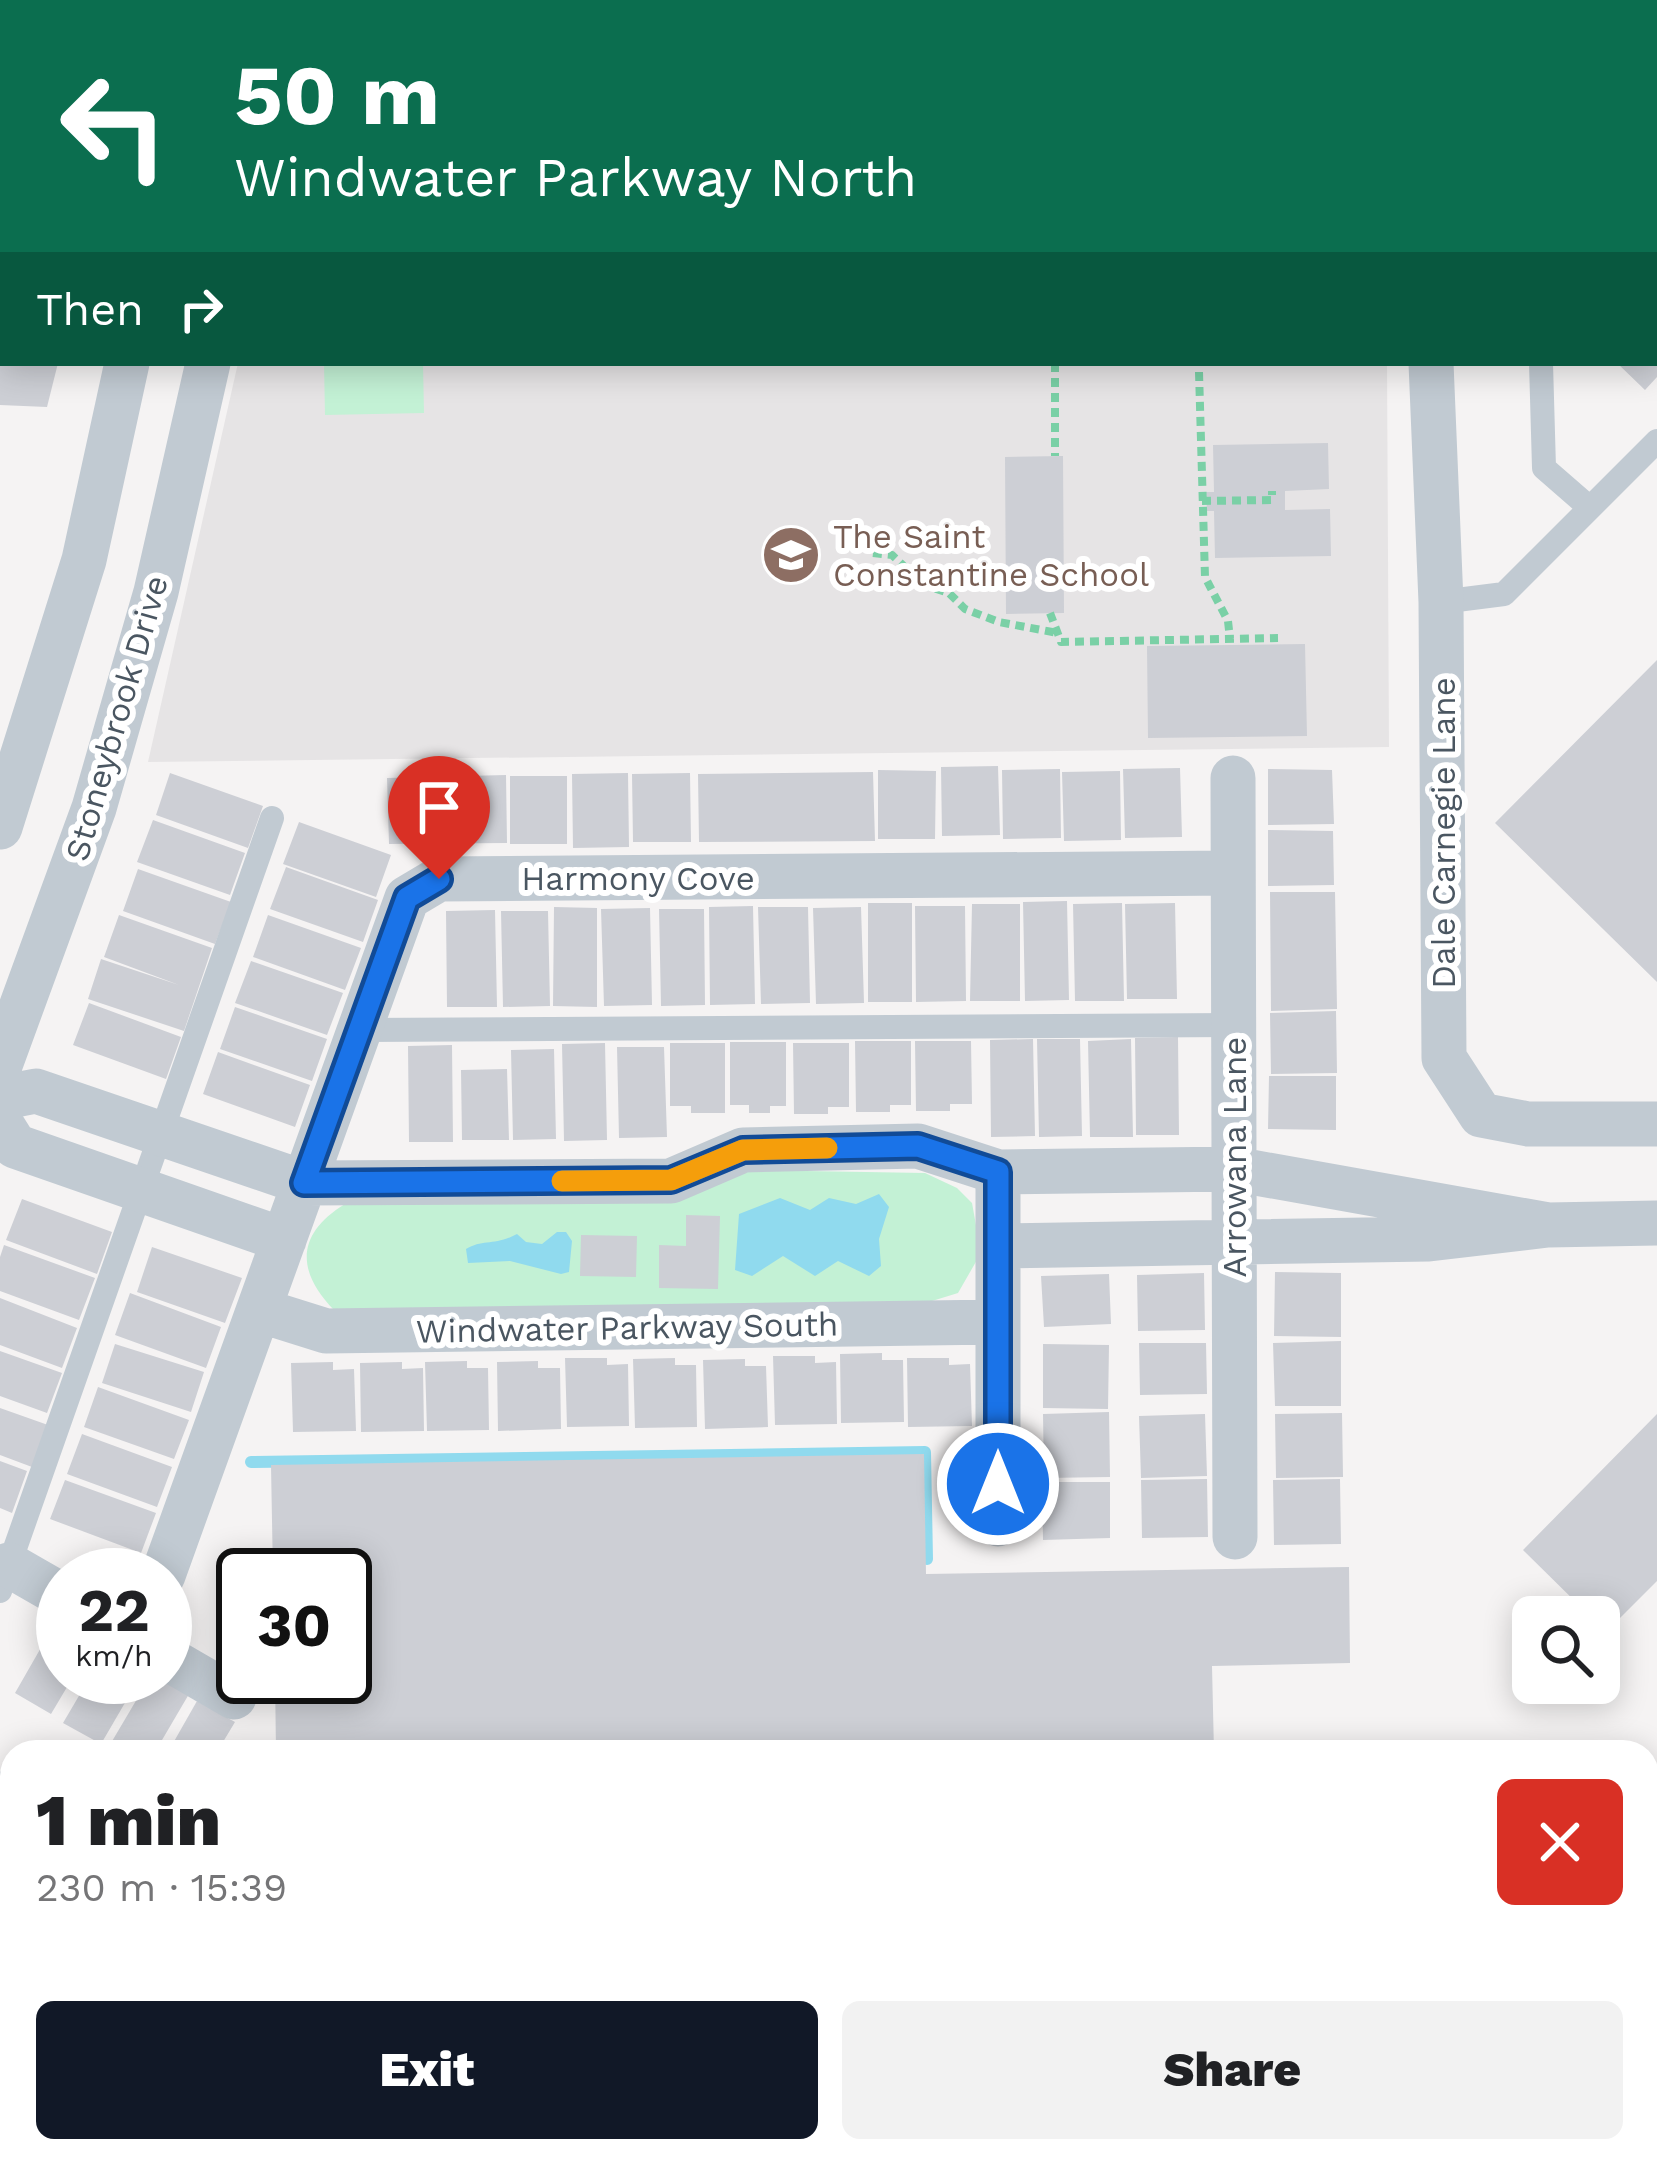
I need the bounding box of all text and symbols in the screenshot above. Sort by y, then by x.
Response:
text: 50 m [234,46,440,144]
icon: left [36,48,192,204]
text: Windwater Parkway North [234,146,917,209]
icon: right [168,276,234,342]
text: Then [36,283,144,336]
place label: The Saint Constantine School [833,517,1149,594]
school or university icon: The Saint Constantine School [760,524,822,586]
street label: Stoneybrook Drive [57,571,176,865]
street label: Dale Carnegie Lane [1424,677,1463,989]
pin [388,756,490,879]
icon: arrive [406,774,472,840]
street label: Harmony Cove [521,859,755,898]
street label: Arrowana Lane [1215,1037,1254,1277]
street label: Windwater Parkway South [415,1304,839,1351]
position arrow [935,1421,1061,1547]
speed limit sign: 30 [216,1548,372,1704]
text: 22 [78,1575,150,1646]
map controls [1512,1596,1620,1704]
button: search [1512,1596,1620,1704]
text: km/h [75,1638,153,1673]
text: 1 min [36,1778,221,1862]
button: close [1497,1779,1623,1905]
text: 230 m · 15:39 [36,1865,287,1910]
button: Exit [36,2001,818,2139]
button: Share [842,2001,1623,2139]

